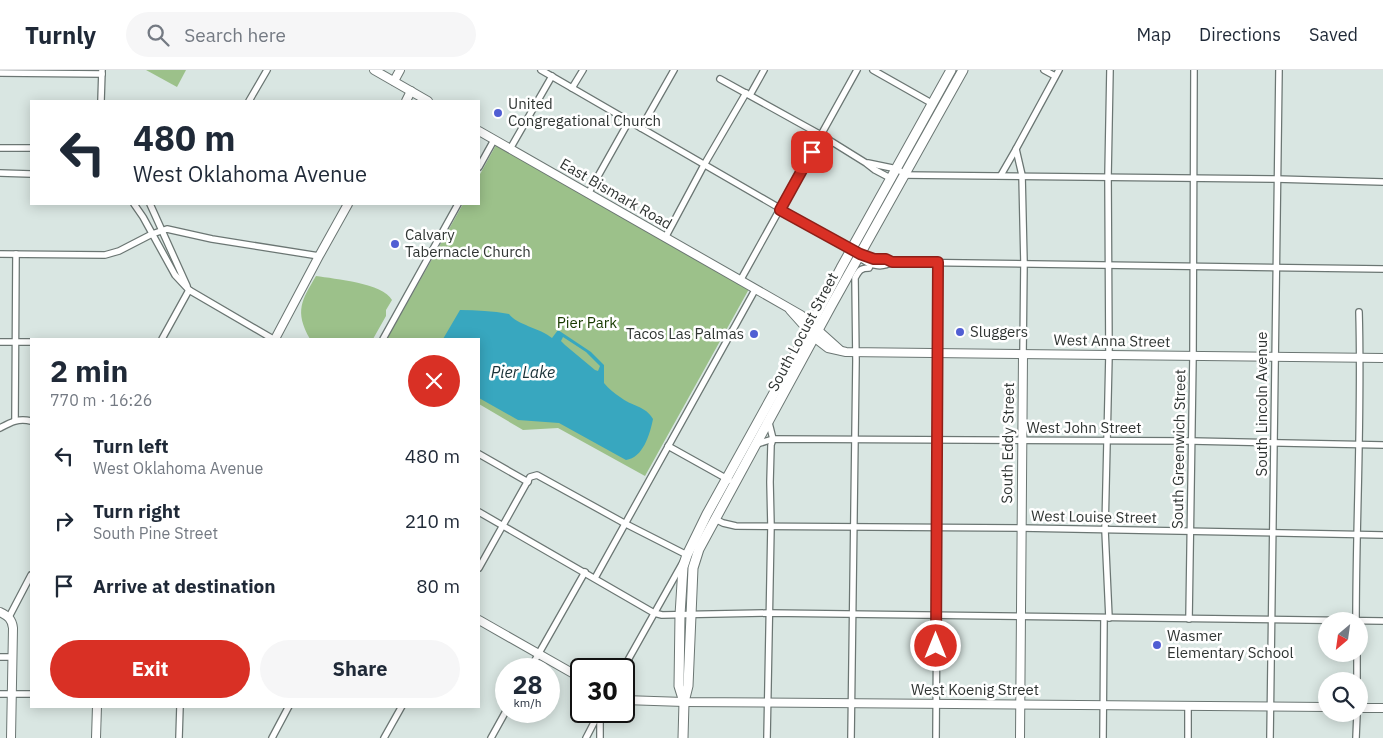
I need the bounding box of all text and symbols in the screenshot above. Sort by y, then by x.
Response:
search box [126,12,476,57]
text: Turnly [25,19,96,51]
icon: search [144,21,172,49]
text: Search here [184,23,286,47]
text: Map [1136,23,1171,46]
text: Directions [1199,23,1281,46]
text: Saved [1309,23,1358,46]
place label: United Congregational Church [508,94,661,130]
marker: United Congregational Church [492,107,504,119]
text: 480 m [133,115,236,161]
icon: left [50,120,115,185]
pin [791,131,833,173]
icon: arrive [798,138,826,166]
street label: East Bismark Road [557,154,676,233]
text: West Oklahoma Avenue [133,159,367,188]
place label: Calvary Tabernacle Church [405,225,531,261]
marker: Calvary Tabernacle Church [389,238,401,250]
street label: South Locust Street [763,269,842,394]
park label: Pier Park [557,313,617,332]
place label: Sluggers [970,322,1028,341]
place label: Tacos Las Palmas [626,324,744,343]
marker: Sluggers [954,326,966,338]
marker: Tacos Las Palmas [748,328,760,340]
street label: West Anna Street [1053,330,1171,351]
street label: South Lincoln Avenue [1252,332,1271,476]
text: 2 min [50,351,128,390]
button: close [408,355,460,407]
water label: Pier Lake [491,362,555,382]
street label: South Greenwich Street [1168,369,1189,529]
street label: South Eddy Street [997,382,1018,504]
text: 770 m · 16:26 [50,390,152,410]
street label: West John Street [1026,418,1142,437]
text: Turn left [93,434,169,458]
icon: left [50,442,78,470]
text: 480 m [405,444,460,468]
text: West Oklahoma Avenue [93,458,263,478]
text: Turn right [93,499,180,523]
street label: West Louise Street [1031,506,1157,527]
icon: right [50,507,78,535]
text: 210 m [405,509,460,533]
text: South Pine Street [93,523,218,543]
icon: arrive [50,572,78,600]
text: Arrive at destination [93,574,276,598]
text: 80 m [416,574,460,598]
north arrow [1318,612,1368,662]
map controls [1318,612,1368,722]
position arrow [909,619,961,671]
place label: Wasmer Elementary School [1167,626,1294,662]
marker: Wasmer Elementary School [1151,639,1163,651]
button: Exit [50,640,250,698]
button: Share [260,640,460,698]
speed limit sign: 30 [570,658,635,723]
text: 28 [512,668,543,701]
button: search [1318,672,1368,722]
street label: West Koenig Street [911,680,1039,699]
text: km/h [513,695,542,710]

